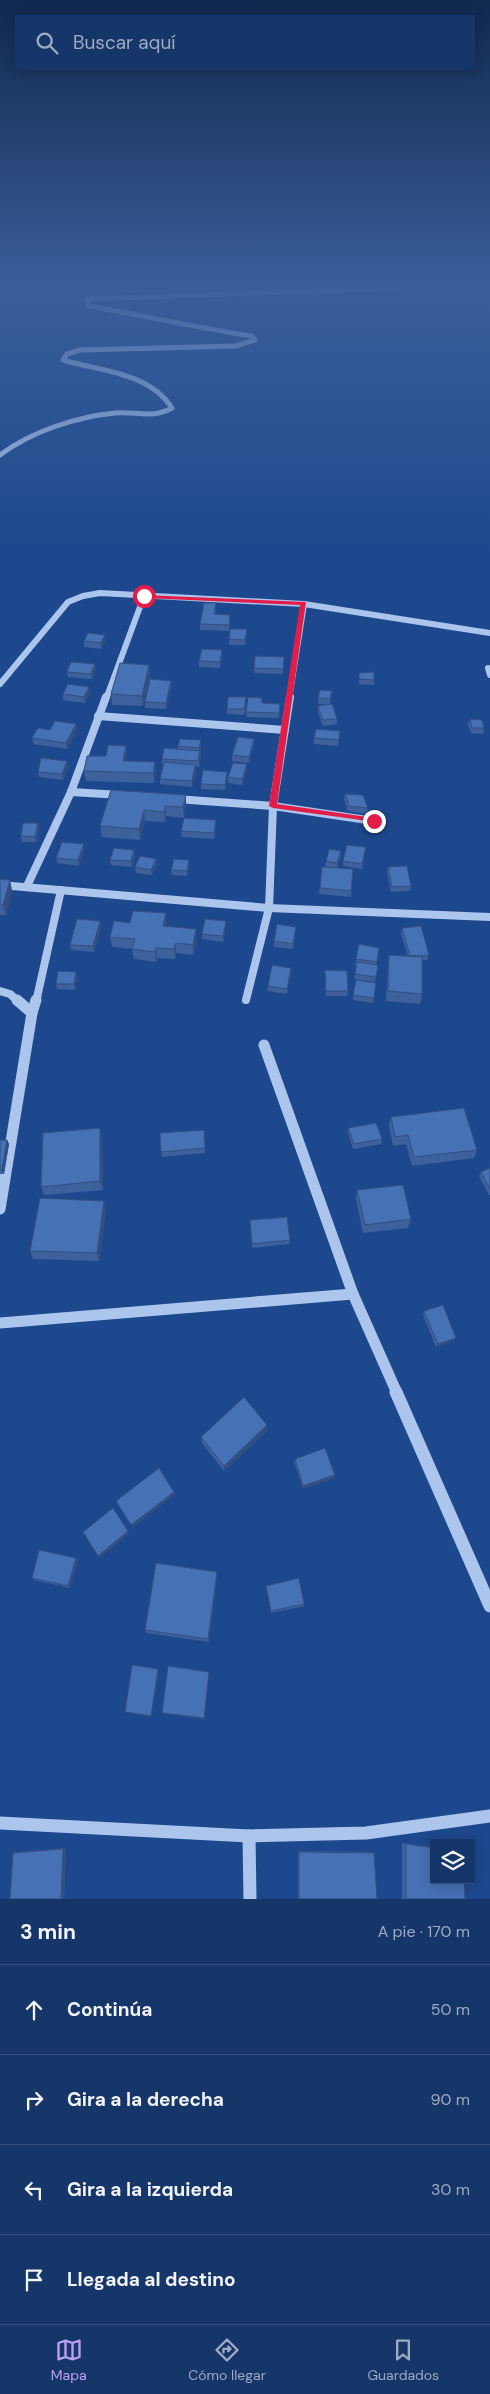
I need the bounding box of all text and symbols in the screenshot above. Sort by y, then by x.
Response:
search box [15,15,475,70]
icon: search [33,29,61,57]
text: Buscar aquí [73,30,176,55]
route start [133,585,156,608]
route end [363,810,386,833]
map controls [430,1839,475,1884]
button: layers [430,1839,475,1884]
text: 3 min [20,1918,76,1946]
text: A pie · 170 m [378,1921,470,1942]
icon: ahead [20,1996,48,2024]
text: Continúa [67,1997,152,2022]
text: 50 m [431,1999,470,2020]
icon: right [20,2086,48,2114]
text: Gira a la derecha [67,2087,224,2112]
text: 90 m [430,2089,470,2110]
icon: left [20,2176,48,2204]
text: Gira a la izquierda [67,2177,233,2202]
text: 30 m [431,2179,470,2200]
icon: arrive [20,2266,48,2294]
text: Llegada al destino [67,2267,236,2292]
tab: Mapa [51,2336,87,2384]
tab: Cómo llegar [188,2336,266,2384]
tab: Guardados [367,2336,439,2384]

